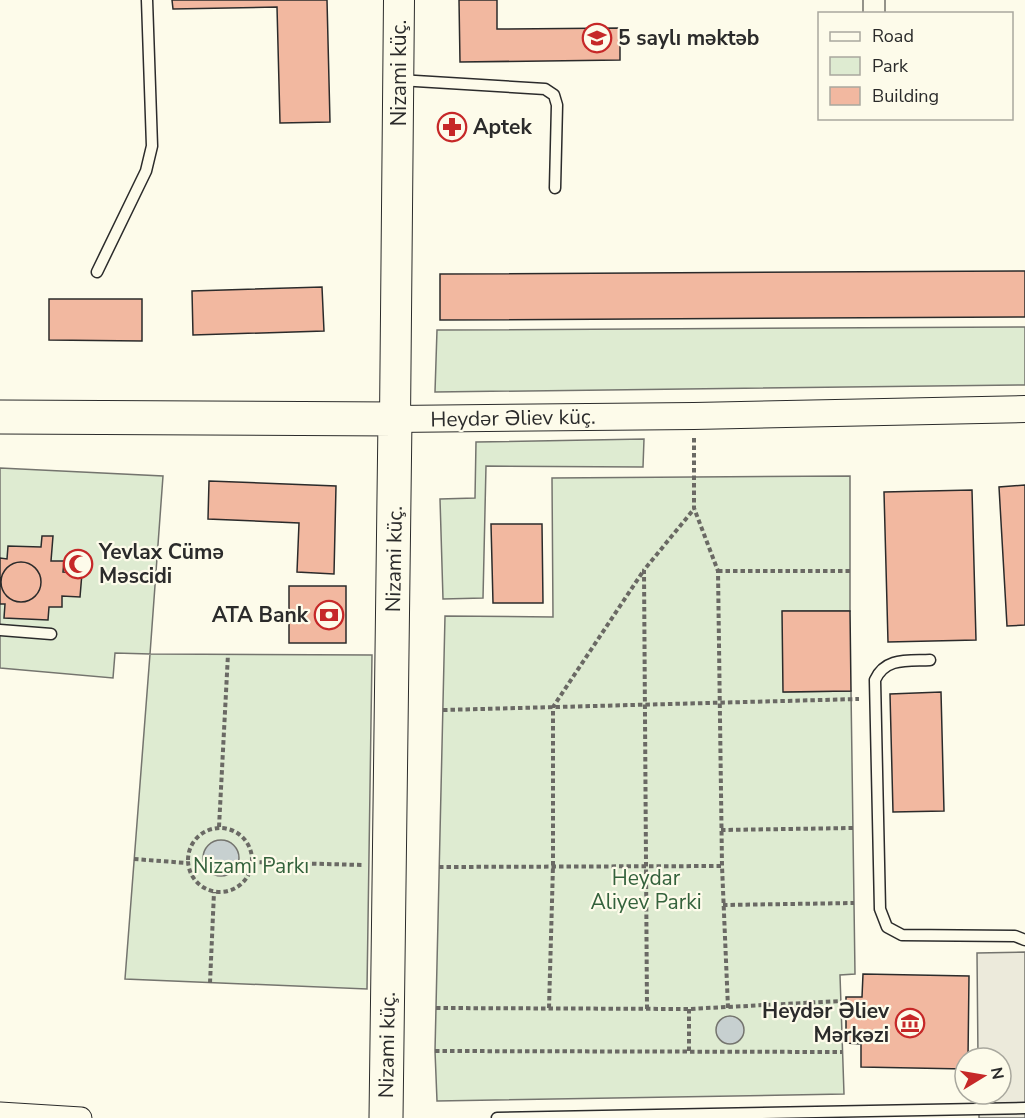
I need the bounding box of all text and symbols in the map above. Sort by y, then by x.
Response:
legend [818,12,1013,120]
street label: Nizami küç. [385,20,413,126]
school or university icon: 5 saylı məktəb [581,22,613,54]
place label: 5 saylı məktəb [618,24,759,52]
text: Road [872,24,914,48]
text: Park [872,54,909,78]
text: Building [872,84,939,108]
pharmacy icon: Aptek [436,111,468,143]
place label: Aptek [473,113,532,141]
street label: Heydər Əliev küç. [430,403,596,433]
street label: Nizami küç. [379,506,409,612]
place label: Yevlax Cümə Məscidi [98,538,224,590]
mosque icon: Yevlax Cümə Məscidi [62,548,94,580]
bank icon: ATA Bank [313,599,345,631]
place label: ATA Bank [212,601,309,629]
park label: Nizami Parkı [193,852,309,880]
park label: Heydar Aliyev Parki [590,864,702,916]
street label: Nizami küç. [372,992,402,1098]
place label: Heydər Əliev Mərkəzi [762,997,890,1049]
museum icon: Heydər Əliev Mərkəzi [894,1007,926,1039]
north arrow [953,1046,1013,1106]
text: N [985,1065,1009,1081]

